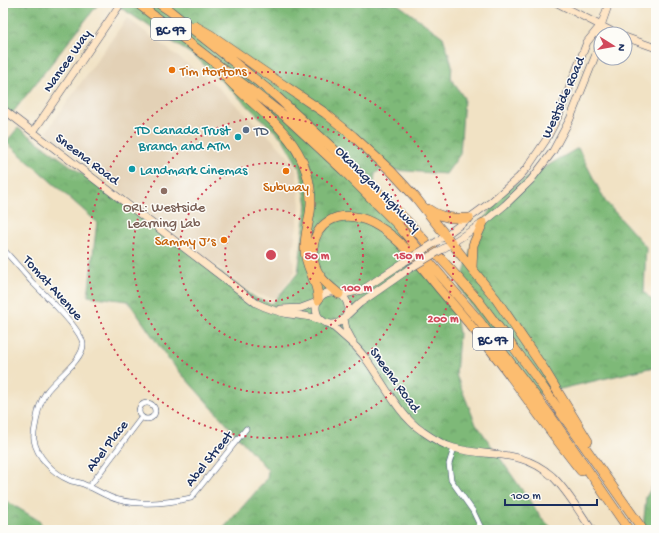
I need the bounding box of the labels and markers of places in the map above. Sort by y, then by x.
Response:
place label: Tim Hortons [179,64,248,81]
marker: Tim Hortons [167,65,177,75]
place label: TD Canada Trust Branch and ATM [134,123,231,156]
place label: TD [253,124,269,141]
marker: TD [241,125,251,135]
marker: TD Canada Trust Branch and ATM [233,132,243,142]
place label: Landmark Cinemas [140,163,248,180]
marker: Landmark Cinemas [127,164,137,174]
marker: Subway [281,166,291,176]
place label: Subway [263,180,309,197]
marker: ORL: Westside Learning Lab [159,186,169,196]
place label: ORL: Westside Learning Lab [123,200,206,233]
place label: Sammy J’s [155,234,217,251]
marker: Sammy J’s [219,235,229,245]
centre of rings [264,248,278,262]

